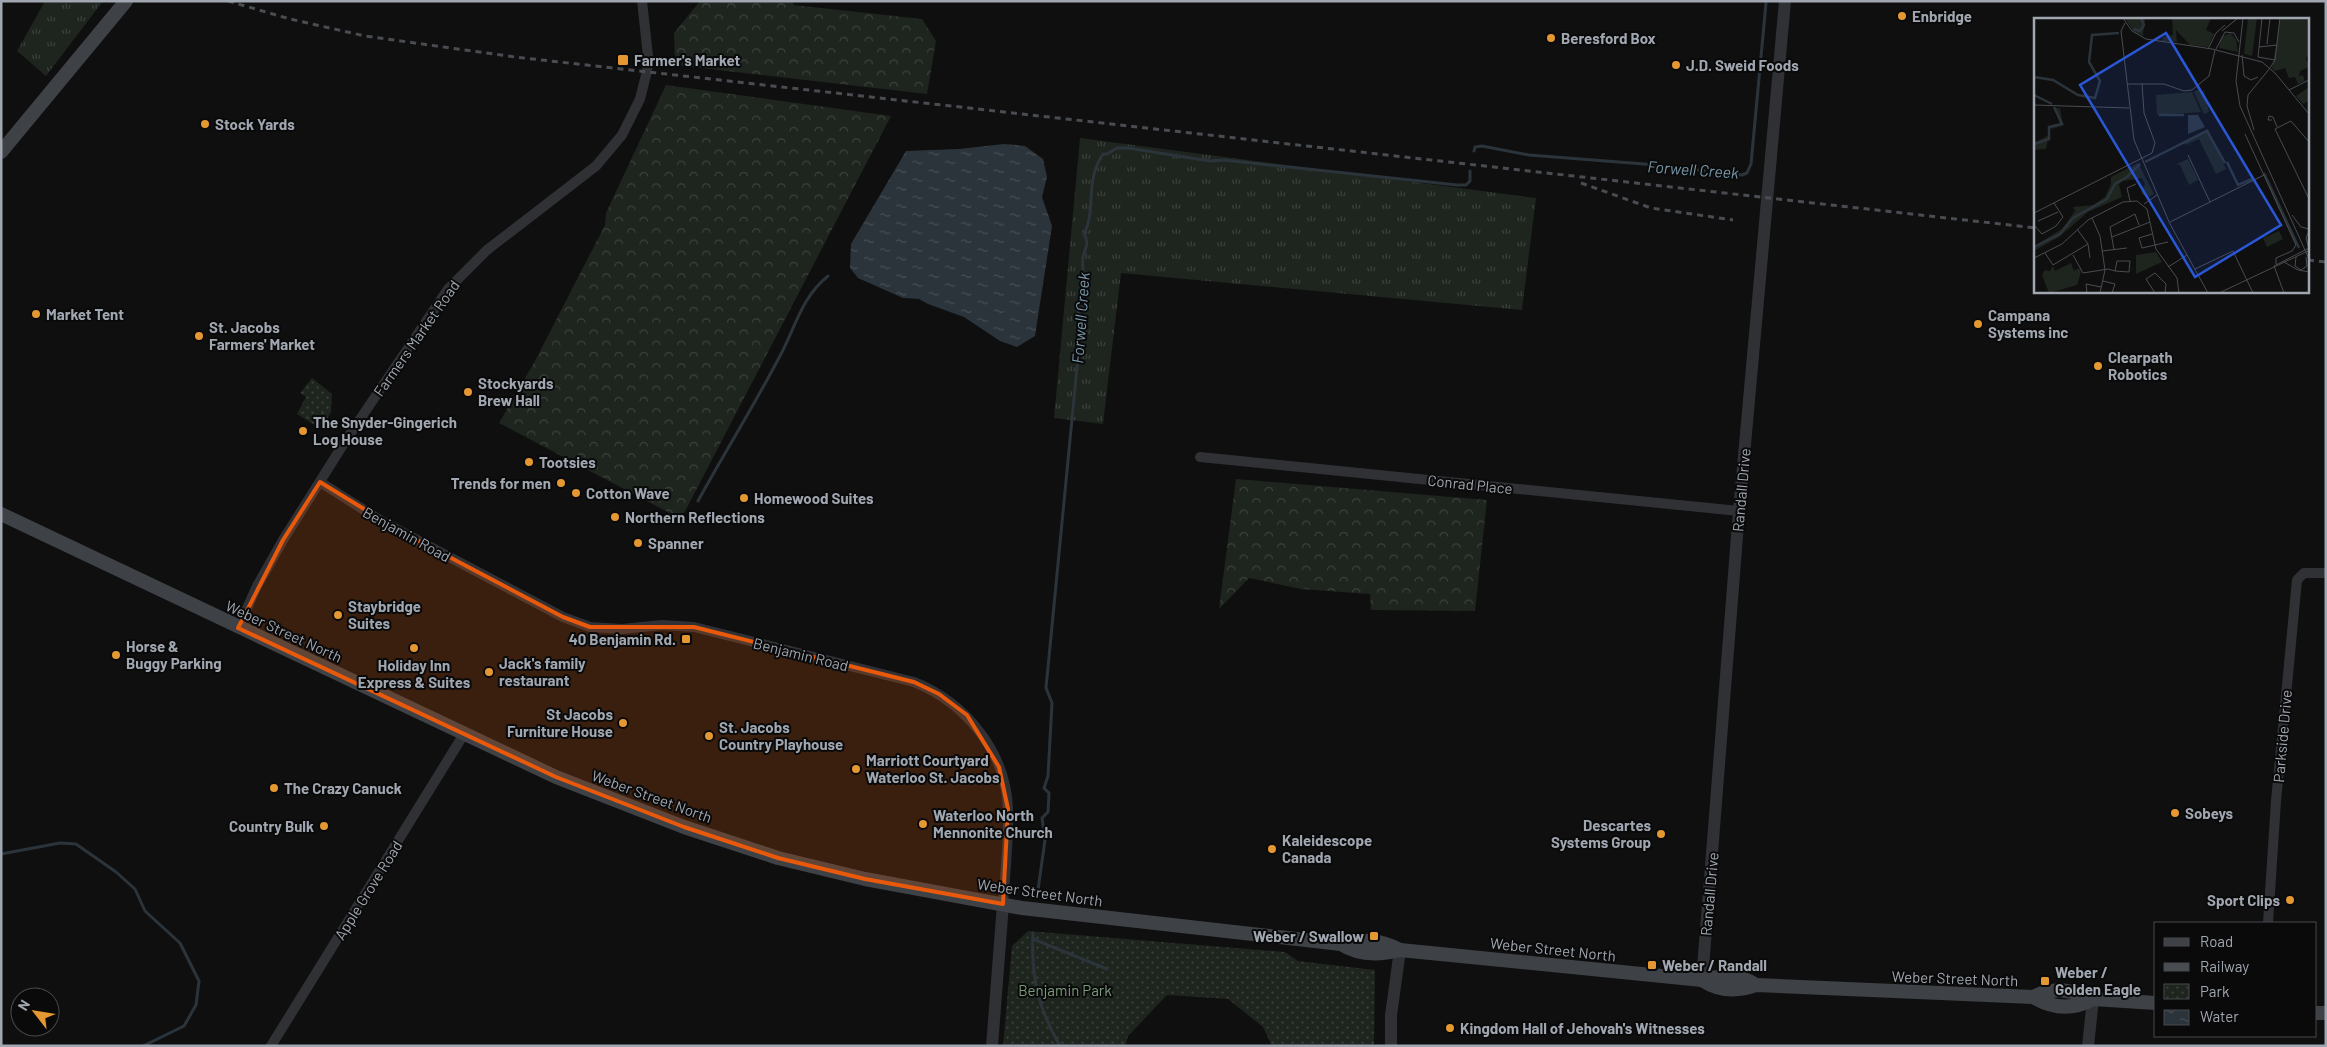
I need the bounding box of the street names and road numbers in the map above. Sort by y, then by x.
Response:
street label: Farmers Market Road [369,276,463,400]
street label: Randall Drive [1728,447,1754,533]
street label: Conrad Place [1427,471,1513,497]
street label: Benjamin Road [360,503,454,565]
street label: Weber Street North [223,596,345,666]
street label: Benjamin Road [752,633,850,675]
street label: Parkside Drive [2269,689,2295,783]
street label: Weber Street North [590,766,714,826]
street label: Apple Grove Road [330,837,406,943]
street label: Randall Drive [1696,851,1722,937]
street label: Weber Street North [976,874,1104,910]
street label: Weber Street North [1489,933,1617,965]
street label: Weber Street North [1891,967,2019,989]

